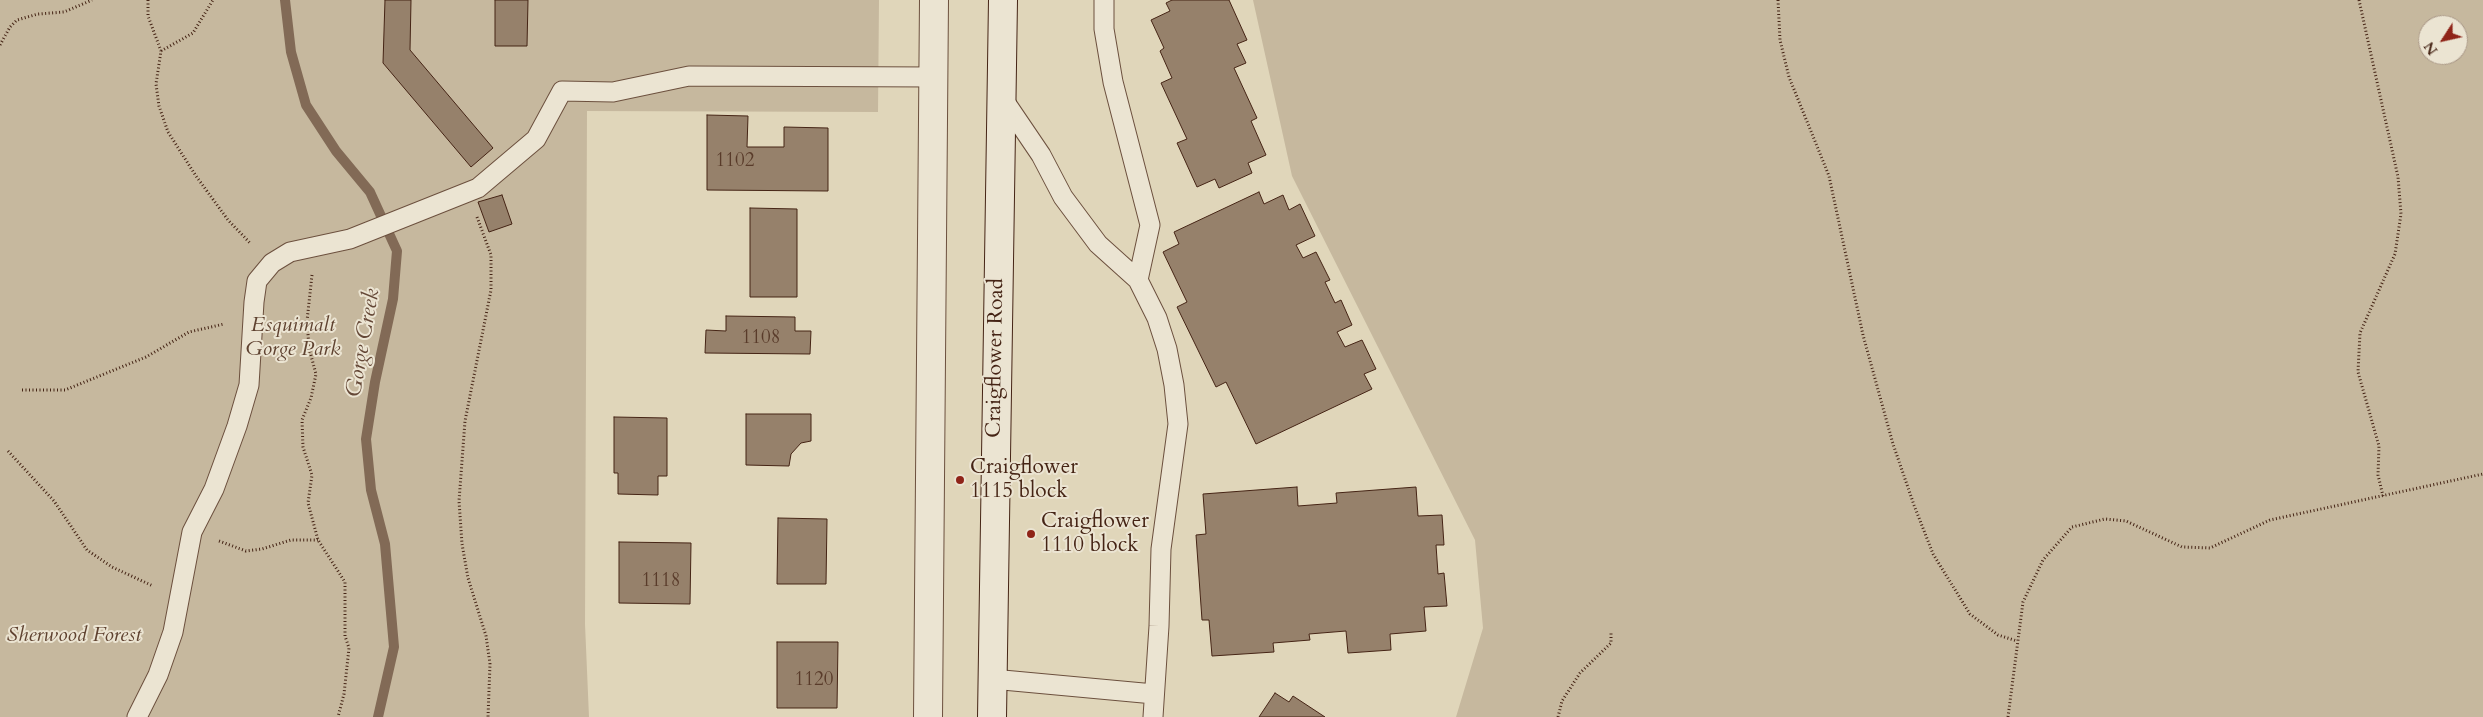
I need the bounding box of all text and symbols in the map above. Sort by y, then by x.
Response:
north arrow [2418,15,2468,65]
text: N [2420,38,2442,59]
house number: 1102 [716,151,754,173]
street label: Craigflower Road [982,278,1010,438]
water label: Gorge Creek [341,287,387,399]
park label: Esquimalt Gorge Park [246,313,340,363]
house number: 1108 [742,328,780,350]
place label: Craigflower 1115 block [970,455,1078,505]
marker: Craigflower 1115 block [954,474,966,486]
place label: Craigflower 1110 block [1041,509,1149,559]
marker: Craigflower 1110 block [1025,528,1037,540]
house number: 1118 [642,571,680,593]
park label: Sherwood Forest [7,623,141,649]
house number: 1120 [795,670,833,692]

